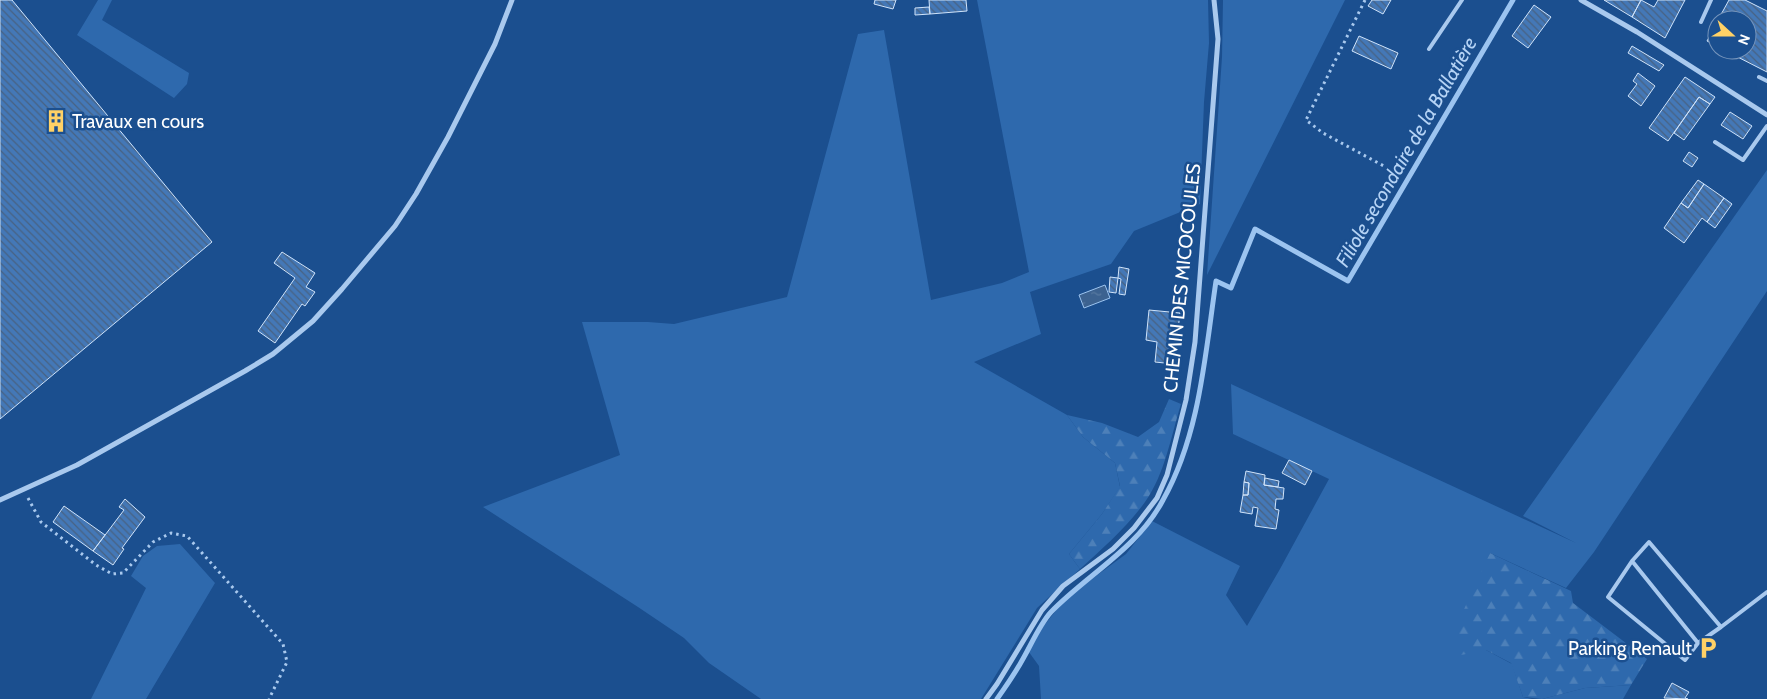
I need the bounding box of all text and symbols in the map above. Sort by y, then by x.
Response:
north arrow [1707,10,1757,60]
text: N [1734,32,1754,48]
water label: Filiole secondaire de la Ballatière [1330,33,1482,271]
building icon: Travaux en cours [43,108,69,134]
place label: Travaux en cours [72,110,204,133]
street label: CHEMIN DES MICOCOULES [1159,162,1205,394]
parking icon: Parking Renault [1695,635,1721,661]
place label: Parking Renault [1568,637,1693,660]

